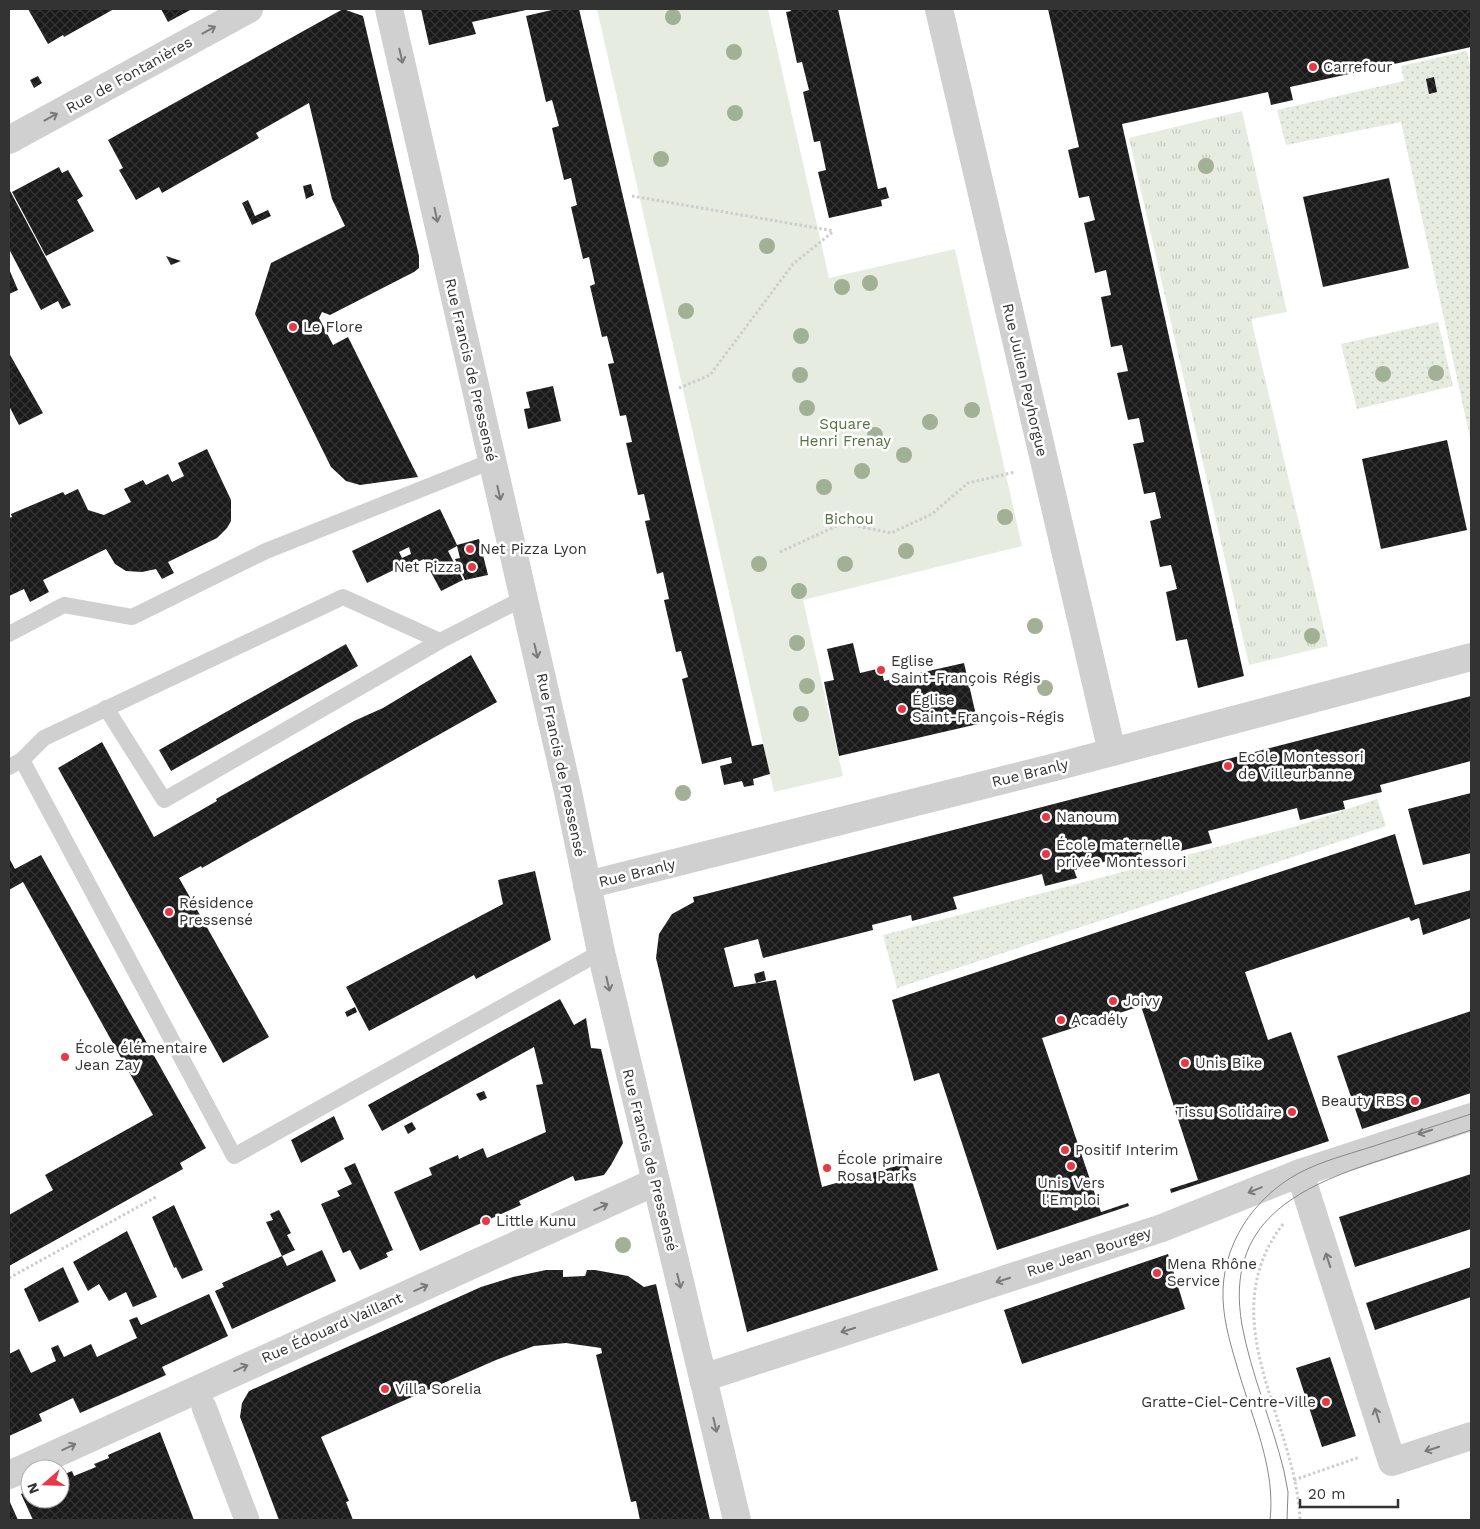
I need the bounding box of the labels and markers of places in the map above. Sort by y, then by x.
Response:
place label: Carrefour [1323,58,1392,76]
marker: Carrefour [1307,61,1319,73]
place label: Le Flore [303,318,363,336]
marker: Le Flore [287,321,299,333]
place label: Net Pizza Lyon [480,540,587,558]
marker: Net Pizza Lyon [464,543,476,555]
place label: Net Pizza [394,558,463,576]
marker: Net Pizza [466,561,478,573]
place label: Eglise Saint-François Régis [891,652,1041,687]
marker: Eglise Saint-François Régis [875,664,887,676]
place label: Église Saint-François-Régis [912,691,1064,726]
marker: Église Saint-François-Régis [896,703,908,715]
place label: Ecole Montessori de Villeurbanne [1238,748,1364,783]
marker: Ecole Montessori de Villeurbanne [1222,760,1234,772]
place label: Nanoum [1056,808,1117,826]
marker: Nanoum [1040,811,1052,823]
place label: École maternelle privée Montessori [1056,836,1186,871]
marker: École maternelle privée Montessori [1040,848,1052,860]
place label: Résidence Pressensé [179,894,254,929]
marker: Résidence Pressensé [163,906,175,918]
place label: Joivy [1123,992,1160,1010]
marker: Joivy [1107,995,1119,1007]
place label: Acadély [1071,1011,1128,1029]
marker: Acadély [1055,1014,1067,1026]
place label: École élémentaire Jean Zay [75,1039,207,1074]
marker: École élémentaire Jean Zay [59,1051,71,1063]
place label: Unis Bike [1195,1054,1263,1072]
marker: Unis Bike [1179,1057,1191,1069]
place label: Beauty RBS [1321,1092,1405,1110]
marker: Beauty RBS [1409,1095,1421,1107]
place label: Tissu Solidaire [1175,1103,1282,1121]
marker: Tissu Solidaire [1286,1106,1298,1118]
place label: Positif Interim [1075,1141,1179,1159]
marker: Positif Interim [1059,1144,1071,1156]
place label: École primaire Rosa Parks [837,1150,943,1185]
marker: Unis Vers l'Emploi [1065,1160,1077,1172]
marker: École primaire Rosa Parks [821,1162,833,1174]
place label: Unis Vers l'Emploi [1037,1174,1105,1209]
place label: Little Kunu [496,1212,576,1230]
marker: Little Kunu [480,1215,492,1227]
place label: Mena Rhône Service [1167,1255,1257,1290]
marker: Mena Rhône Service [1151,1267,1163,1279]
place label: Villa Sorelia [395,1380,482,1398]
marker: Villa Sorelia [379,1383,391,1395]
place label: Gratte-Ciel-Centre-Ville [1141,1393,1316,1411]
marker: Gratte-Ciel-Centre-Ville [1320,1396,1332,1408]

